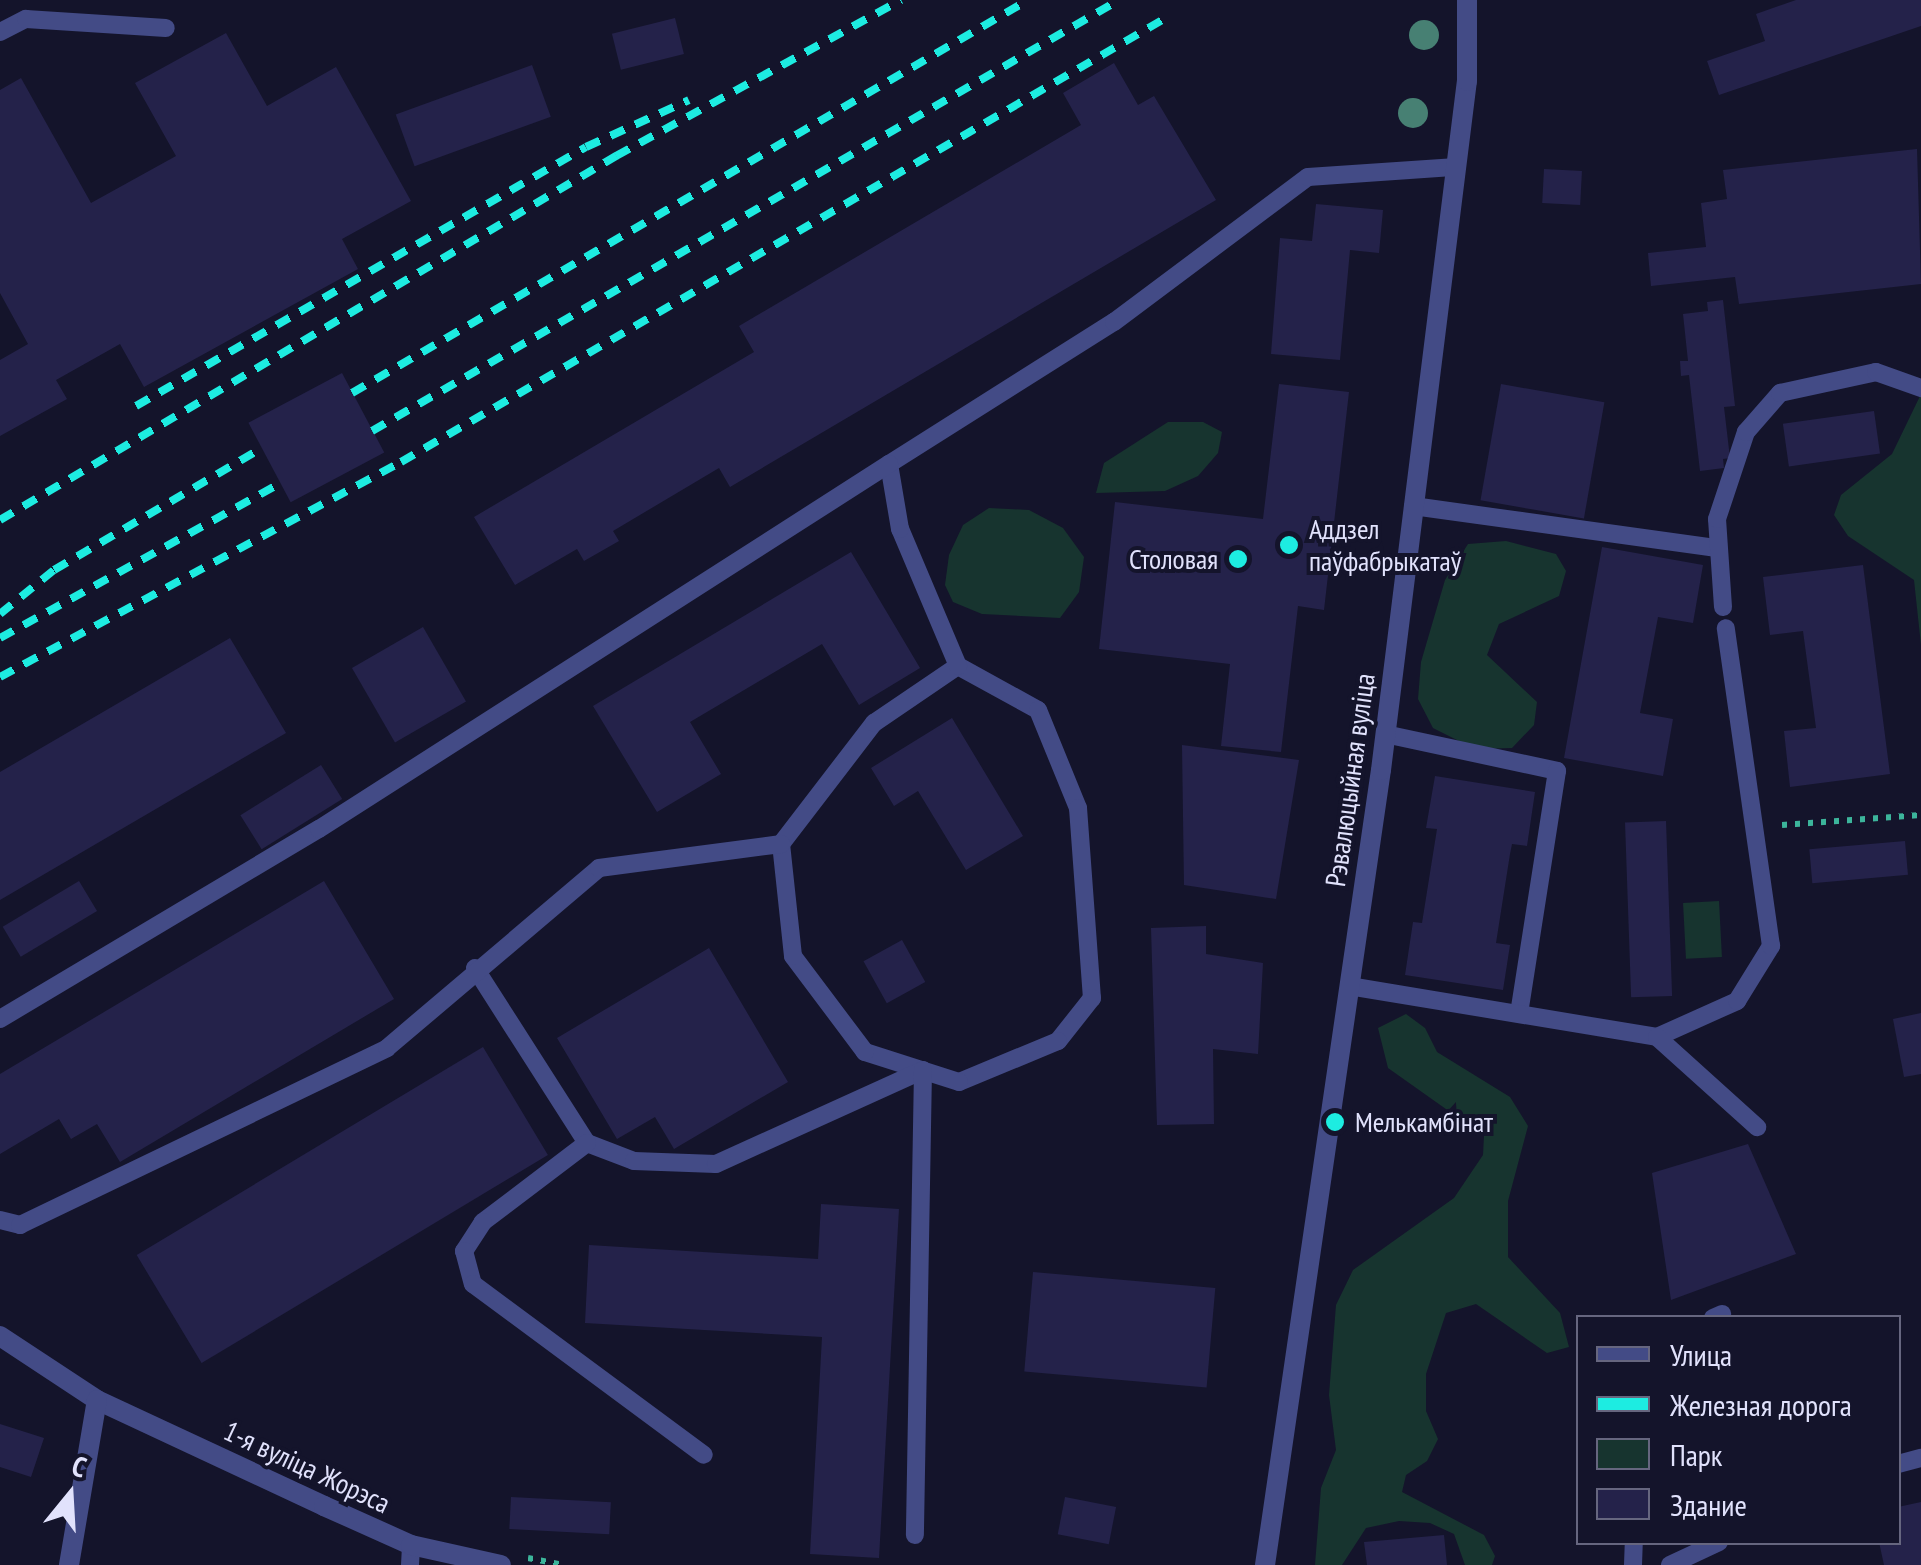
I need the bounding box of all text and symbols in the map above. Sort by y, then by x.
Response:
place label: Аддзел паўфабрыкатаў [1309,512,1461,578]
marker: Аддзел паўфабрыкатаў [1278,534,1300,556]
place label: Столовая [1129,542,1218,576]
marker: Столовая [1227,548,1249,570]
street label: Рэвалюцыйная вуліца [1318,671,1382,889]
place label: Мелькамбінат [1355,1105,1493,1139]
marker: Мелькамбінат [1324,1111,1346,1133]
legend [1576,1315,1901,1545]
text: Улица [1670,1335,1732,1374]
text: Железная дорога [1670,1385,1852,1424]
street label: 1-я вуліца Жорэса [219,1414,395,1520]
text: Парк [1670,1435,1722,1474]
north arrow [20,1445,120,1545]
text: С [68,1446,91,1486]
text: Здание [1670,1485,1747,1524]

